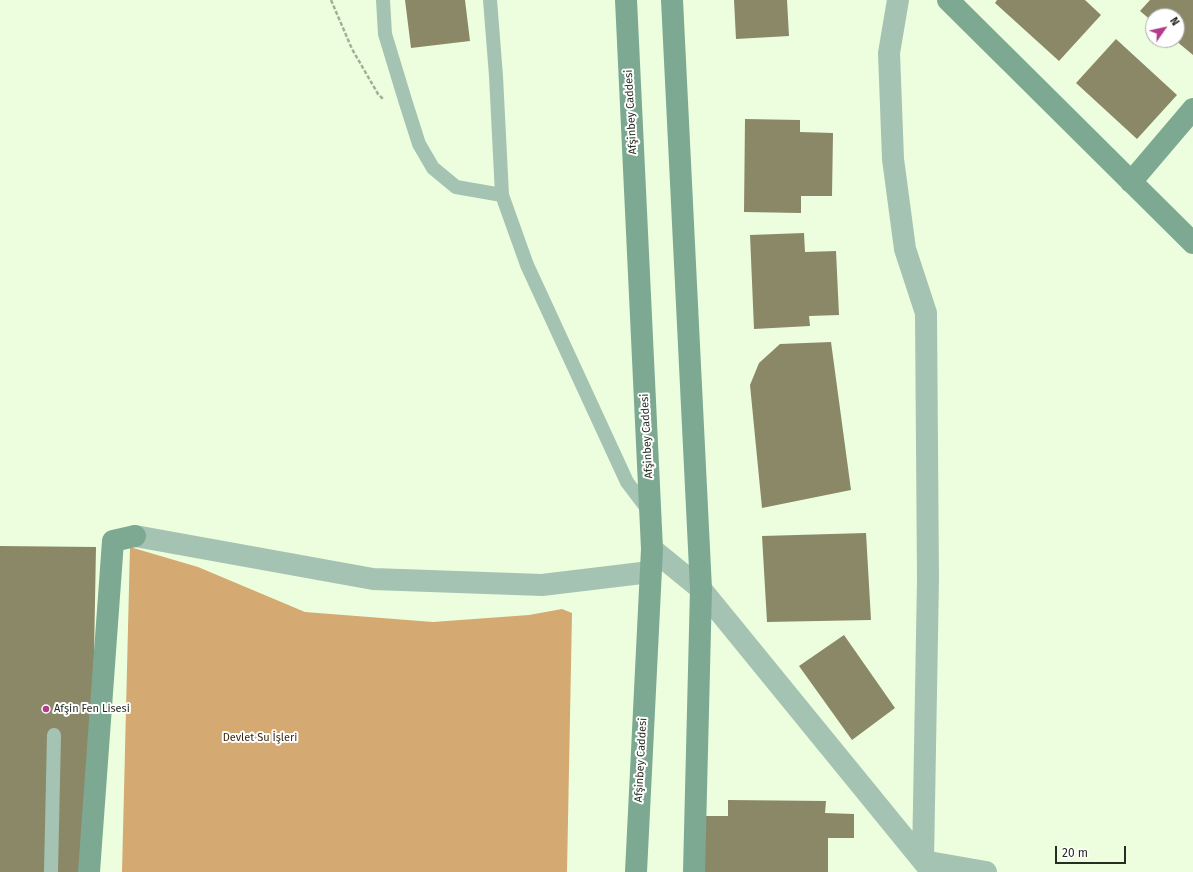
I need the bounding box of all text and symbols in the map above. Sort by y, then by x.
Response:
north arrow [1145,8,1185,48]
text: N [1167,15,1182,28]
street label: Afşinbey Caddesi [622,69,640,155]
street label: Afşinbey Caddesi [638,393,656,479]
place label: Afşin Fen Lisesi [54,702,130,716]
marker: Afşin Fen Lisesi [41,704,51,714]
street label: Afşinbey Caddesi [632,717,650,803]
park label: Devlet Su İşleri [223,731,297,745]
scale bar [1057,838,1128,864]
text: 20 m [1062,846,1088,860]

